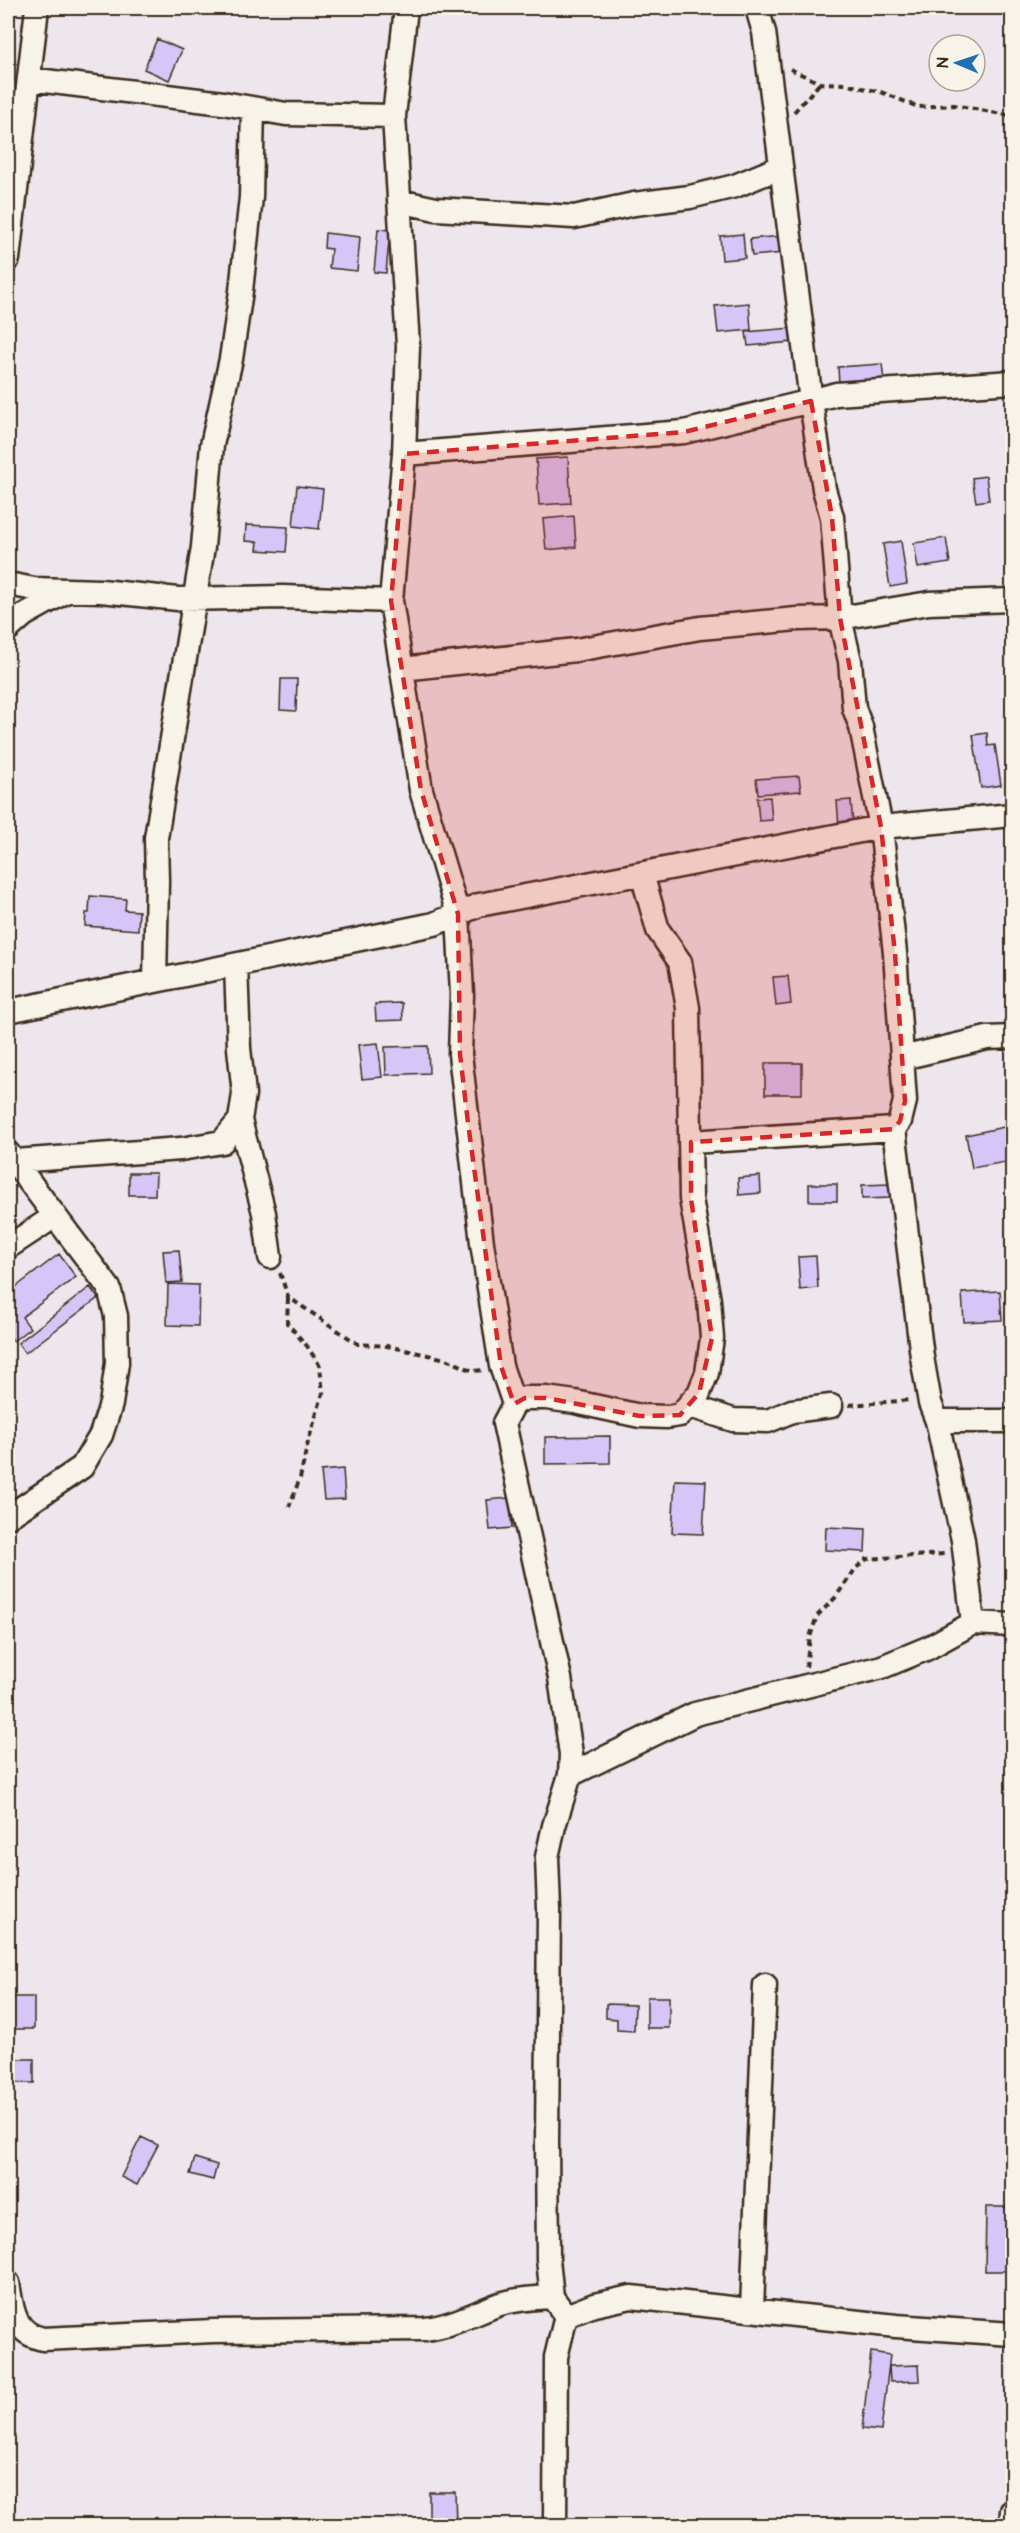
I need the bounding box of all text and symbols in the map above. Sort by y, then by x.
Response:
north arrow [927,33,987,93]
text: N [932,57,954,68]

